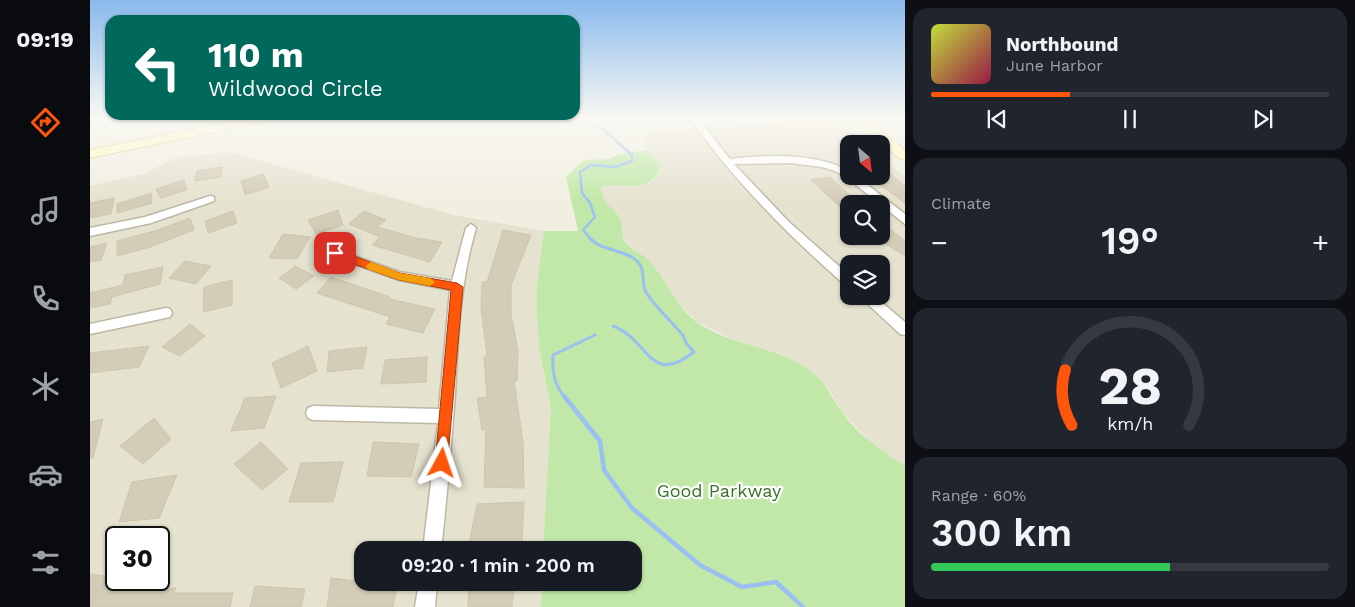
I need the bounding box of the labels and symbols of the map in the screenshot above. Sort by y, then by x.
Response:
north arrow [840,135,890,185]
pin [314,232,356,274]
position arrow [415,436,467,488]
park label: Good Parkway [657,480,782,501]
speed limit sign: 30 [105,526,170,591]

